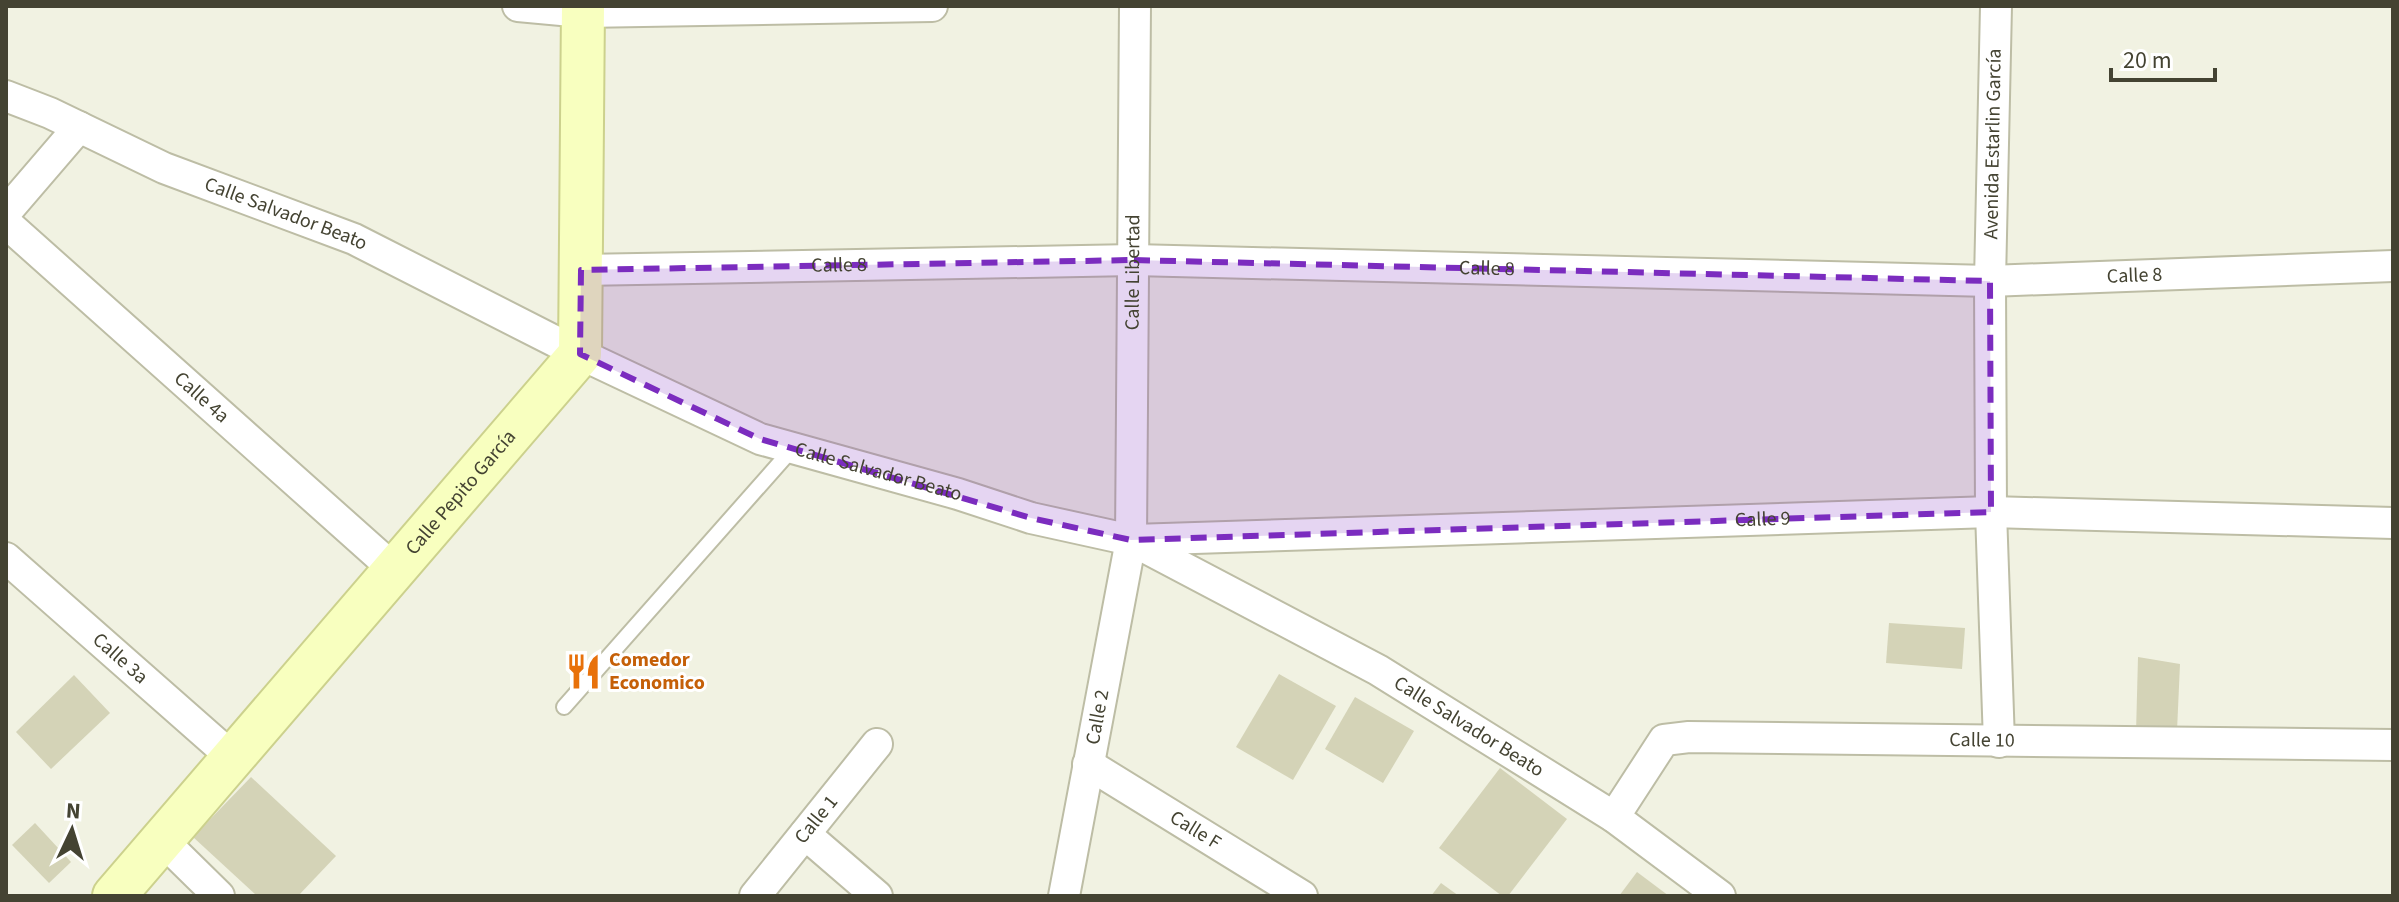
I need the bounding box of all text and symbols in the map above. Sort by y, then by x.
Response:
scale bar [2111,32,2215,82]
text: 20 m [2123,43,2172,78]
street label: Avenida Estarlin García [1977,48,2009,240]
street label: Calle Salvador Beato [201,170,372,258]
street label: Calle Libertad [1119,214,1147,330]
street label: Calle 8 [811,251,867,280]
street label: Calle 8 [1459,254,1515,283]
street label: Calle 8 [2106,261,2163,291]
street label: Calle 4a [168,365,235,430]
street label: Calle Pepito García [399,424,523,561]
street label: Calle Salvador Beato [792,435,965,508]
street label: Calle 9 [1734,505,1791,534]
street label: Calle 3a [86,626,154,691]
place label: Comedor Economico [609,646,705,697]
restaurant icon: Comedor Economico [564,653,602,691]
street label: Calle Salvador Beato [1388,669,1549,784]
street label: Calle 2 [1079,687,1117,747]
street label: Calle 10 [1949,726,2015,755]
street label: Calle 1 [788,789,845,850]
north arrow [32,790,112,870]
text: N [65,795,82,828]
street label: Calle F [1164,804,1226,857]

